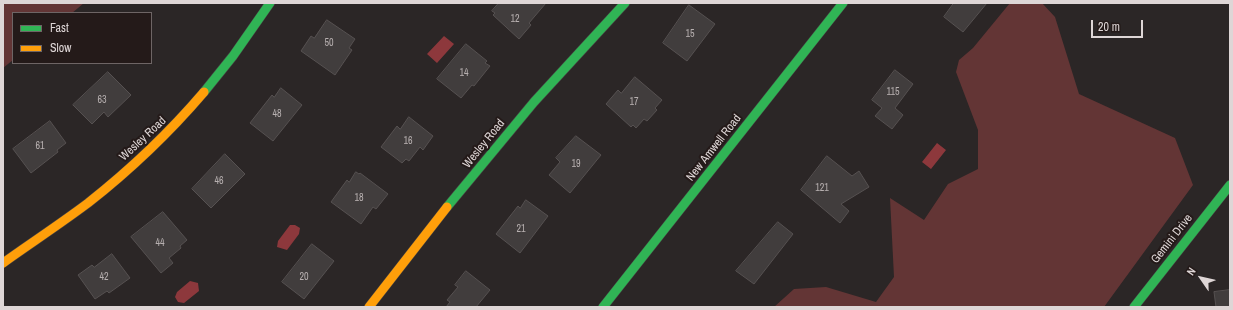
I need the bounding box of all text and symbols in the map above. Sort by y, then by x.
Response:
legend [12,12,152,64]
scale bar [1093,12,1145,38]
house number: 12 [510,13,520,25]
text: 20 m [1098,19,1120,35]
text: Fast [50,20,69,36]
house number: 15 [685,28,695,40]
house number: 50 [324,37,334,49]
text: Slow [50,40,71,56]
house number: 14 [459,67,469,79]
house number: 115 [886,86,900,98]
house number: 63 [97,94,107,106]
house number: 17 [629,96,639,108]
house number: 48 [272,108,282,120]
street label: New Amwell Road [684,112,744,184]
street label: Wesley Road [117,114,169,164]
street label: Wesley Road [460,117,508,171]
house number: 16 [403,135,413,147]
house number: 61 [35,140,45,152]
house number: 19 [571,158,581,170]
house number: 46 [214,175,224,187]
house number: 121 [815,182,829,194]
house number: 18 [354,192,364,204]
street label: Gemini Drive [1148,212,1196,266]
house number: 21 [516,223,526,235]
house number: 44 [155,237,165,249]
north arrow [1181,258,1221,298]
text: N [1183,265,1199,278]
house number: 42 [99,271,109,283]
house number: 20 [299,271,309,283]

